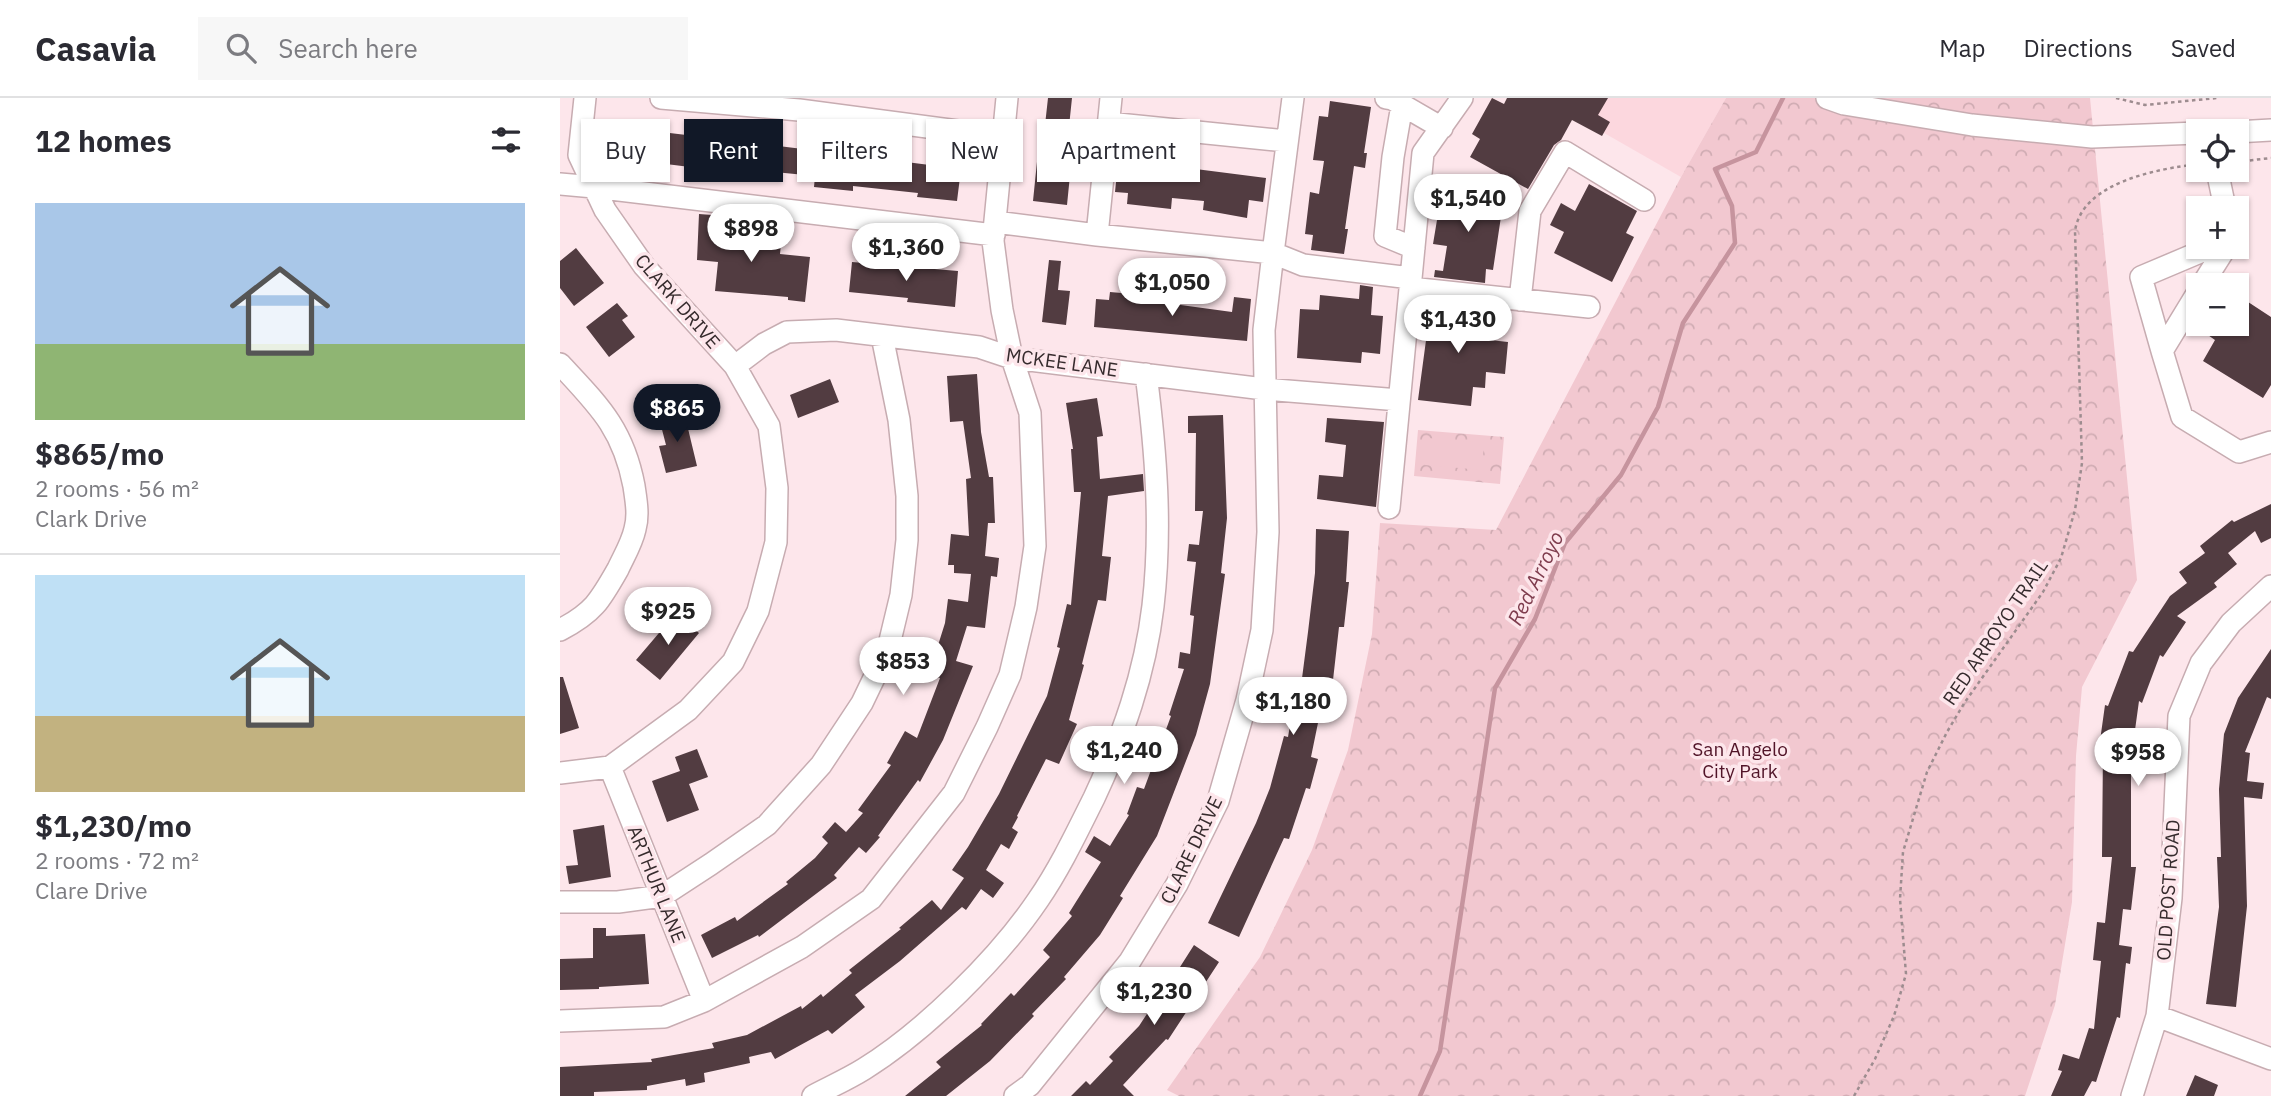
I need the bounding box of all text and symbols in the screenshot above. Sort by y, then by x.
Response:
search box [198,17,688,80]
text: Casavia [35,27,156,70]
icon: search [222,29,260,67]
text: Search here [278,31,418,65]
text: Map [1939,32,1985,64]
text: Directions [2023,32,2133,64]
text: Saved [2171,32,2236,64]
chip: Buy [581,119,670,182]
chip: Rent [684,119,783,182]
chip: Filters [797,119,912,182]
chip: New [926,119,1023,182]
chip: Apartment [1037,119,1200,182]
map controls [2186,119,2249,336]
button: locate [2186,119,2249,182]
text: 12 homes [35,121,172,160]
icon: filters [487,121,525,159]
pin: $1,540 [1411,174,1525,234]
text: $1,540 [1430,182,1506,212]
button: + [2186,196,2249,259]
pin: $898 [710,204,792,264]
text: $898 [723,212,779,242]
pin: $1,360 [849,223,963,283]
text: $1,360 [868,231,944,261]
icon: home [217,248,343,374]
street label: CLARK DRIVE [630,249,726,353]
pin: $1,050 [1115,258,1229,318]
text: $1,050 [1134,266,1210,296]
button: − [2186,273,2249,336]
pin: $1,430 [1401,296,1515,355]
text: $1,430 [1420,303,1496,333]
street label: MCKEE LANE [1005,342,1119,382]
pin: $865 [636,384,718,444]
text: $865 [649,392,705,422]
text: $865/mo [35,434,164,473]
text: 2 rooms · 56 m² [35,473,199,503]
text: Clark Drive [35,503,147,533]
water label: Red Arroyo [1500,526,1570,630]
street label: RED ARROYO TRAIL [1937,555,2053,709]
pin: $925 [627,588,709,647]
text: $925 [640,595,696,625]
icon: home [217,620,343,746]
pin: $853 [862,638,944,697]
text: $853 [875,645,931,675]
pin: $1,180 [1236,678,1350,737]
text: $1,180 [1255,685,1331,715]
pin: $1,240 [1067,726,1181,786]
pin: $958 [2097,728,2179,788]
text: $1,240 [1086,734,1162,764]
text: $958 [2110,736,2166,766]
park label: San Angelo City Park [1692,737,1788,783]
street label: CLARE DRIVE [1155,792,1227,908]
text: $1,230/mo [35,806,192,845]
street label: OLD POST ROAD [2151,819,2185,961]
street label: ARTHUR LANE [623,822,691,946]
text: 2 rooms · 72 m² [35,845,199,875]
text: Clare Drive [35,875,148,905]
pin: $1,230 [1097,968,1211,1027]
text: $1,230 [1116,975,1192,1005]

